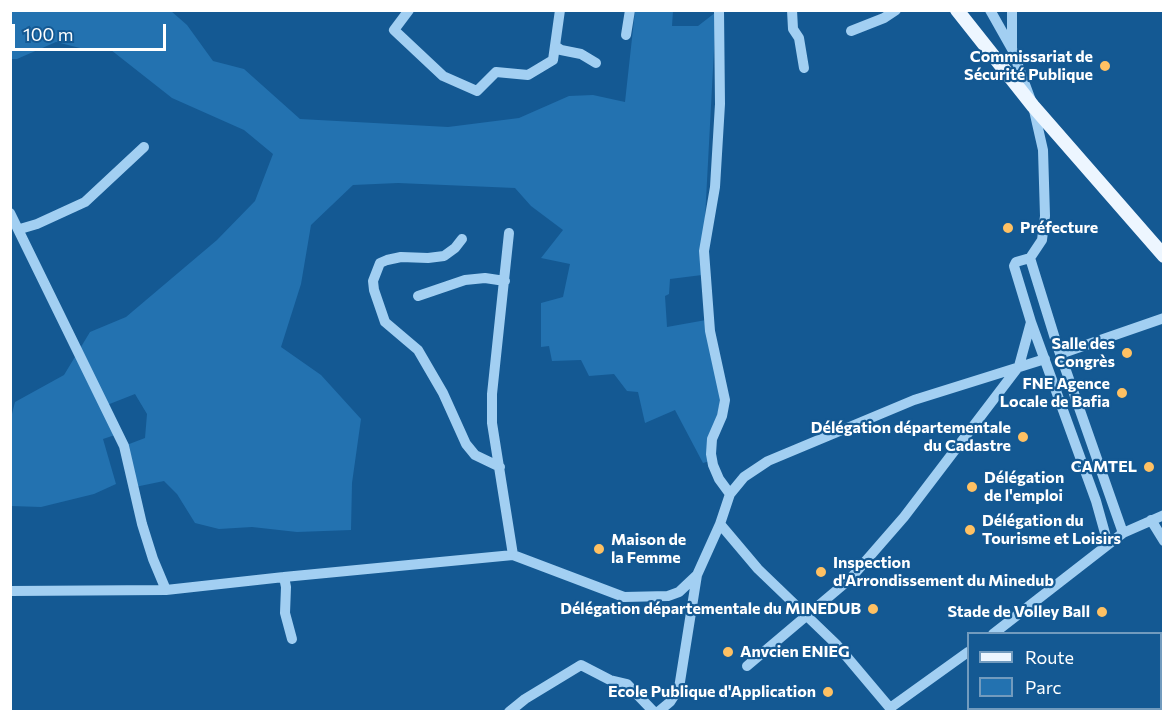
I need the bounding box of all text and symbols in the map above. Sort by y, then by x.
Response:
scale bar [15,12,170,50]
text: 100 m [23,23,73,45]
place label: Commissariat de Sécurité Publique [964,47,1093,85]
marker: Commissariat de Sécurité Publique [1098,59,1112,73]
place label: Préfecture [1020,218,1098,238]
marker: Préfecture [1001,221,1015,235]
place label: Salle des Congrès [1052,334,1115,372]
marker: Salle des Congrès [1120,346,1134,360]
place label: FNE Agence Locale de Bafia [1000,374,1110,412]
marker: FNE Agence Locale de Bafia [1115,386,1129,400]
place label: Délégation départementale du Cadastre [811,418,1011,456]
marker: Délégation départementale du Cadastre [1016,430,1030,444]
place label: CAMTEL [1071,457,1137,477]
marker: CAMTEL [1142,460,1156,474]
place label: Délégation de l'emploi [984,468,1064,506]
marker: Délégation de l'emploi [965,480,979,494]
place label: Délégation du Tourisme et Loisirs [982,511,1121,549]
marker: Délégation du Tourisme et Loisirs [963,523,977,537]
place label: Maison de la Femme [611,530,686,568]
marker: Maison de la Femme [592,542,606,556]
place label: Inspection d'Arrondissement du Minedub [833,553,1054,591]
marker: Inspection d'Arrondissement du Minedub [814,565,828,579]
place label: Délégation départementale du MINEDUB [560,599,861,619]
marker: Délégation départementale du MINEDUB [866,602,880,616]
place label: Stade de Volley Ball [947,602,1090,622]
marker: Stade de Volley Ball [1095,605,1109,619]
legend [967,632,1162,710]
place label: Anvcien ENIEG [740,642,850,662]
marker: Anvcien ENIEG [721,645,735,659]
text: Route [1025,646,1074,668]
text: Parc [1025,676,1062,698]
place label: Ecole Publique d'Application [608,682,816,702]
marker: Ecole Publique d'Application [821,685,835,699]

